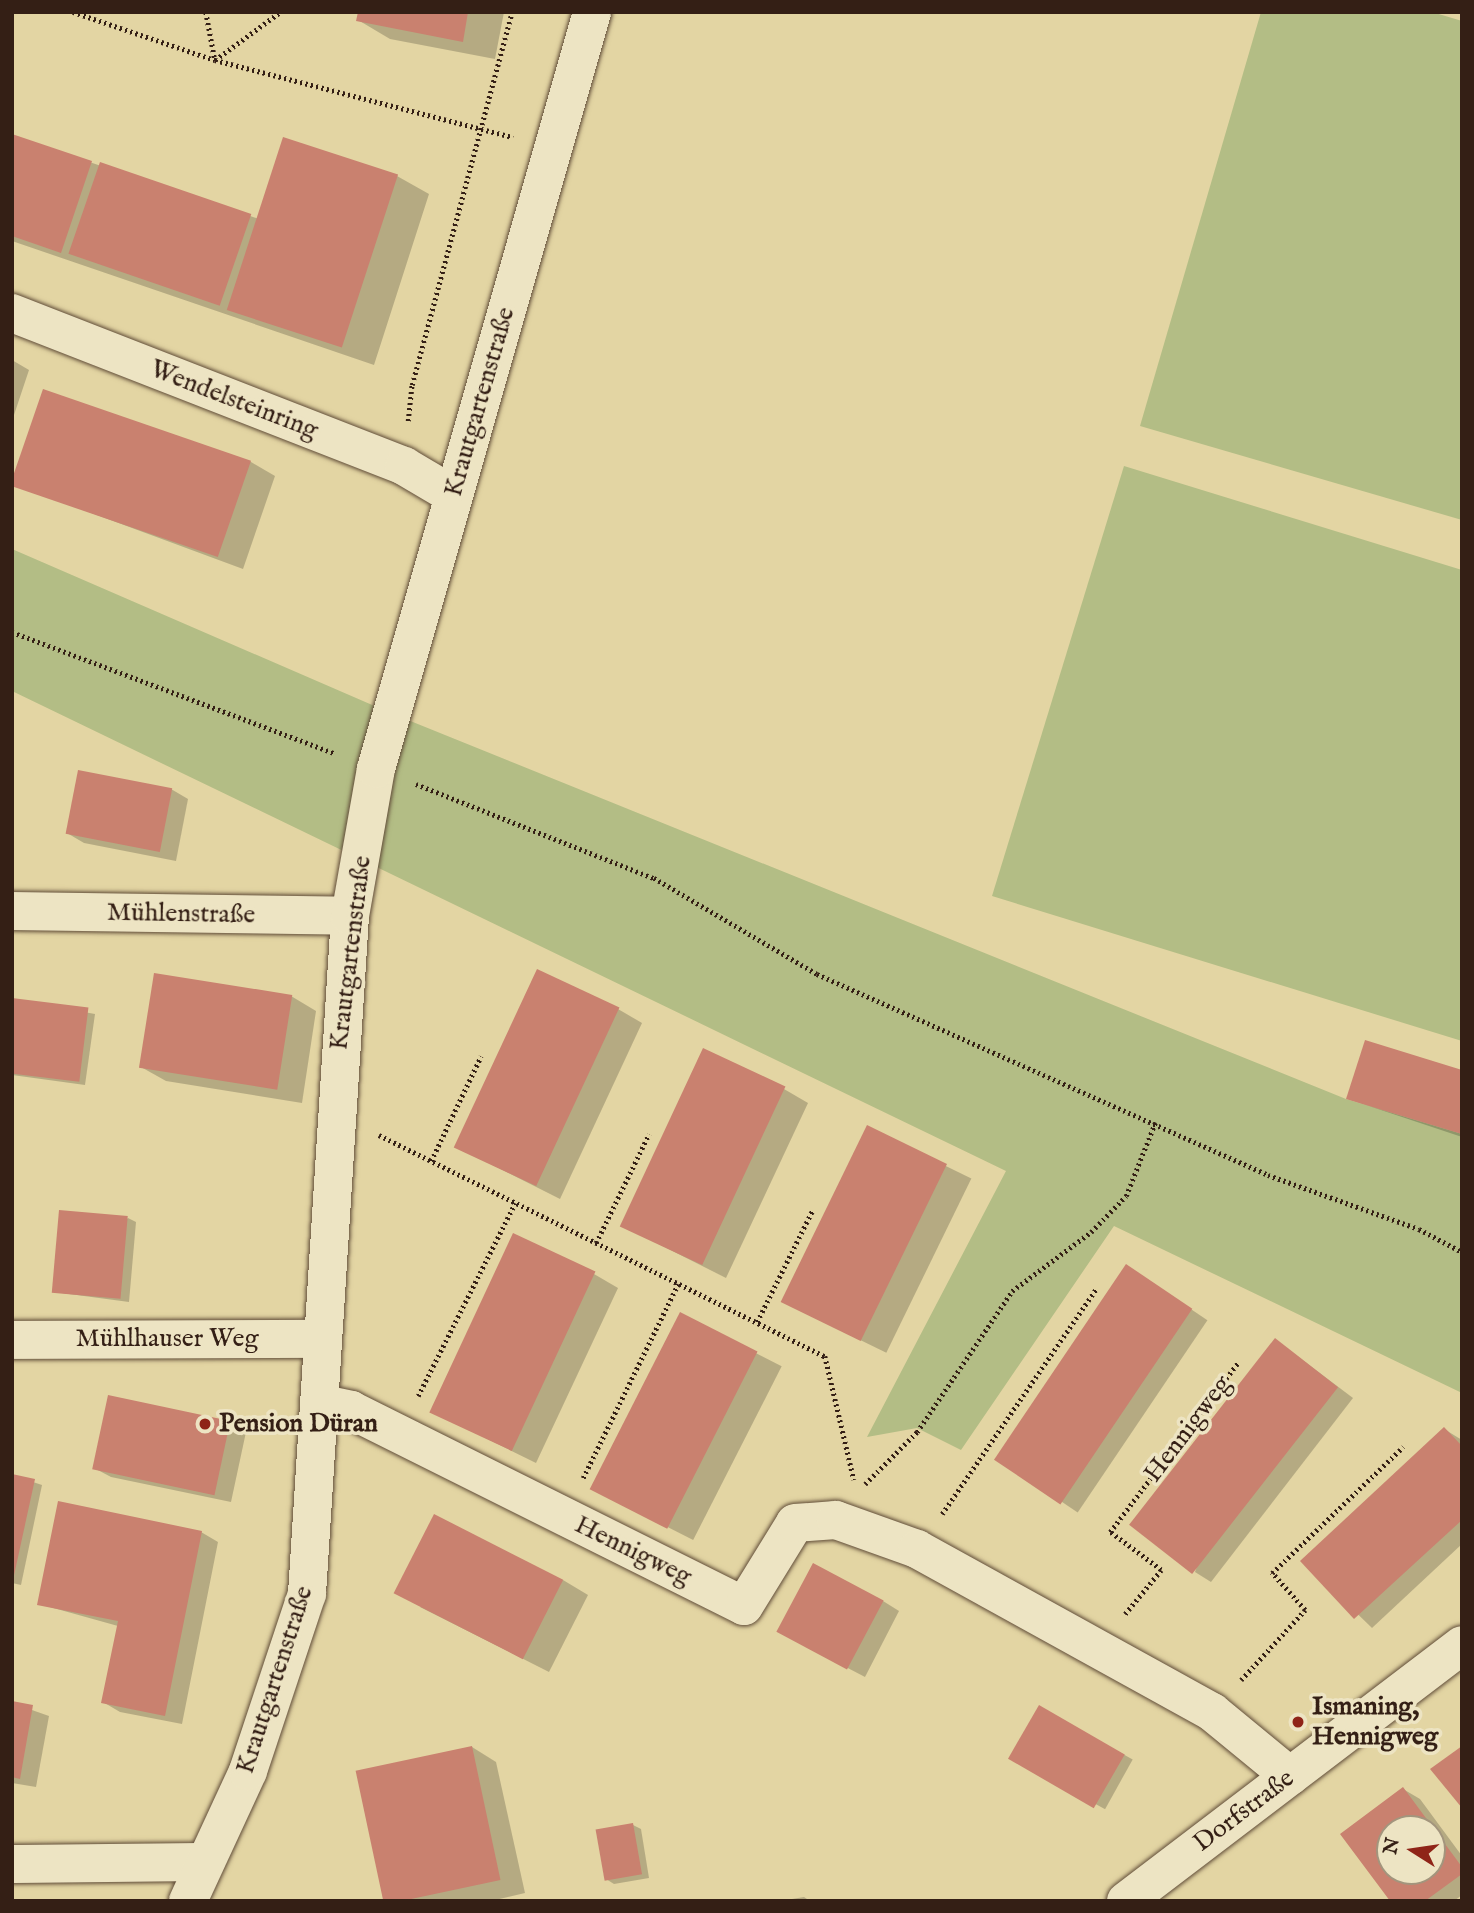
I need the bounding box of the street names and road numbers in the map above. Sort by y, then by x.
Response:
street label: Krautgartenstraße [438,304,522,500]
street label: Wendelsteinring [146,354,322,446]
street label: Krautgartenstraße [324,854,378,1052]
street label: Mühlenstraße [107,897,255,931]
street label: Mühlhauser Weg [76,1323,258,1355]
street label: Hennigweg [1138,1369,1238,1489]
street label: Hennigweg [570,1509,696,1593]
street label: Krautgartenstraße [230,1582,320,1778]
street label: Dorfstraße [1188,1763,1300,1859]

